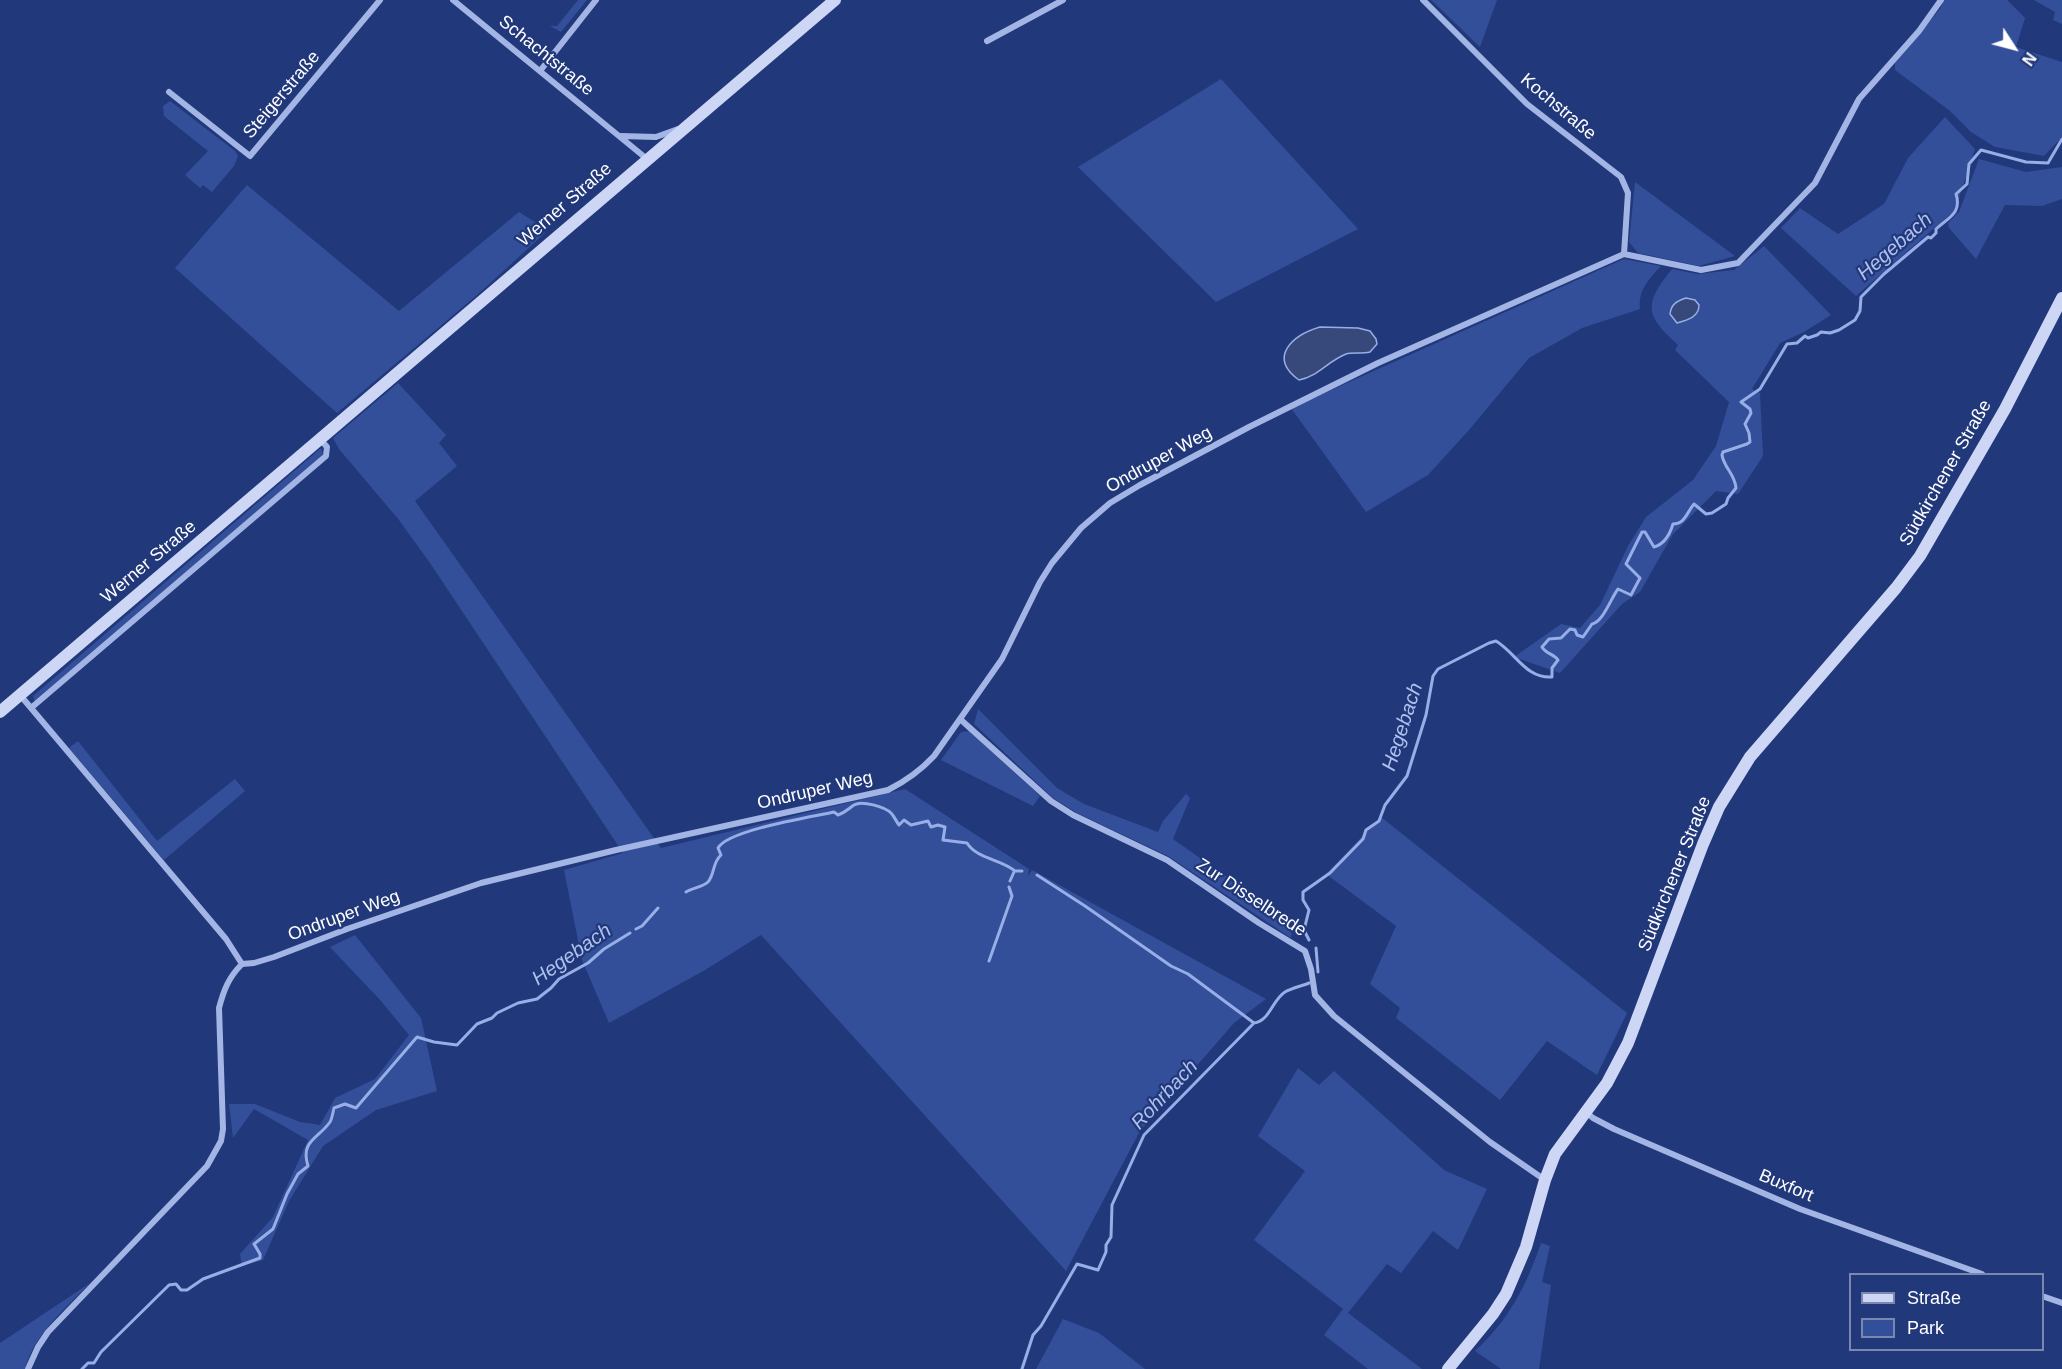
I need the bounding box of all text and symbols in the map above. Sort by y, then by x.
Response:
street label: Schachtstraße [494,11,598,101]
north arrow [1984,18,2044,78]
street label: Steigerstraße [239,47,325,143]
text: N [2019,49,2039,69]
street label: Kochstraße [1516,69,1600,145]
street label: Werner Straße [513,158,617,252]
water label: Hegebach [1853,208,1937,286]
street label: Südkirchener Straße [1895,396,1997,550]
street label: Ondruper Weg [1102,422,1216,498]
street label: Werner Straße [97,516,201,608]
water label: Hegebach [1377,680,1429,774]
street label: Ondruper Weg [755,767,875,815]
street label: Südkirchener Straße [1634,793,1716,955]
street label: Zur Disselbrede [1192,854,1310,942]
street label: Ondruper Weg [285,886,403,946]
water label: Hegebach [528,919,616,991]
water label: Rohrbach [1127,1055,1203,1135]
street label: Buxfort [1756,1165,1816,1207]
legend [1849,1273,2044,1351]
text: Straße [1907,1288,1961,1308]
text: Park [1907,1318,1944,1338]

